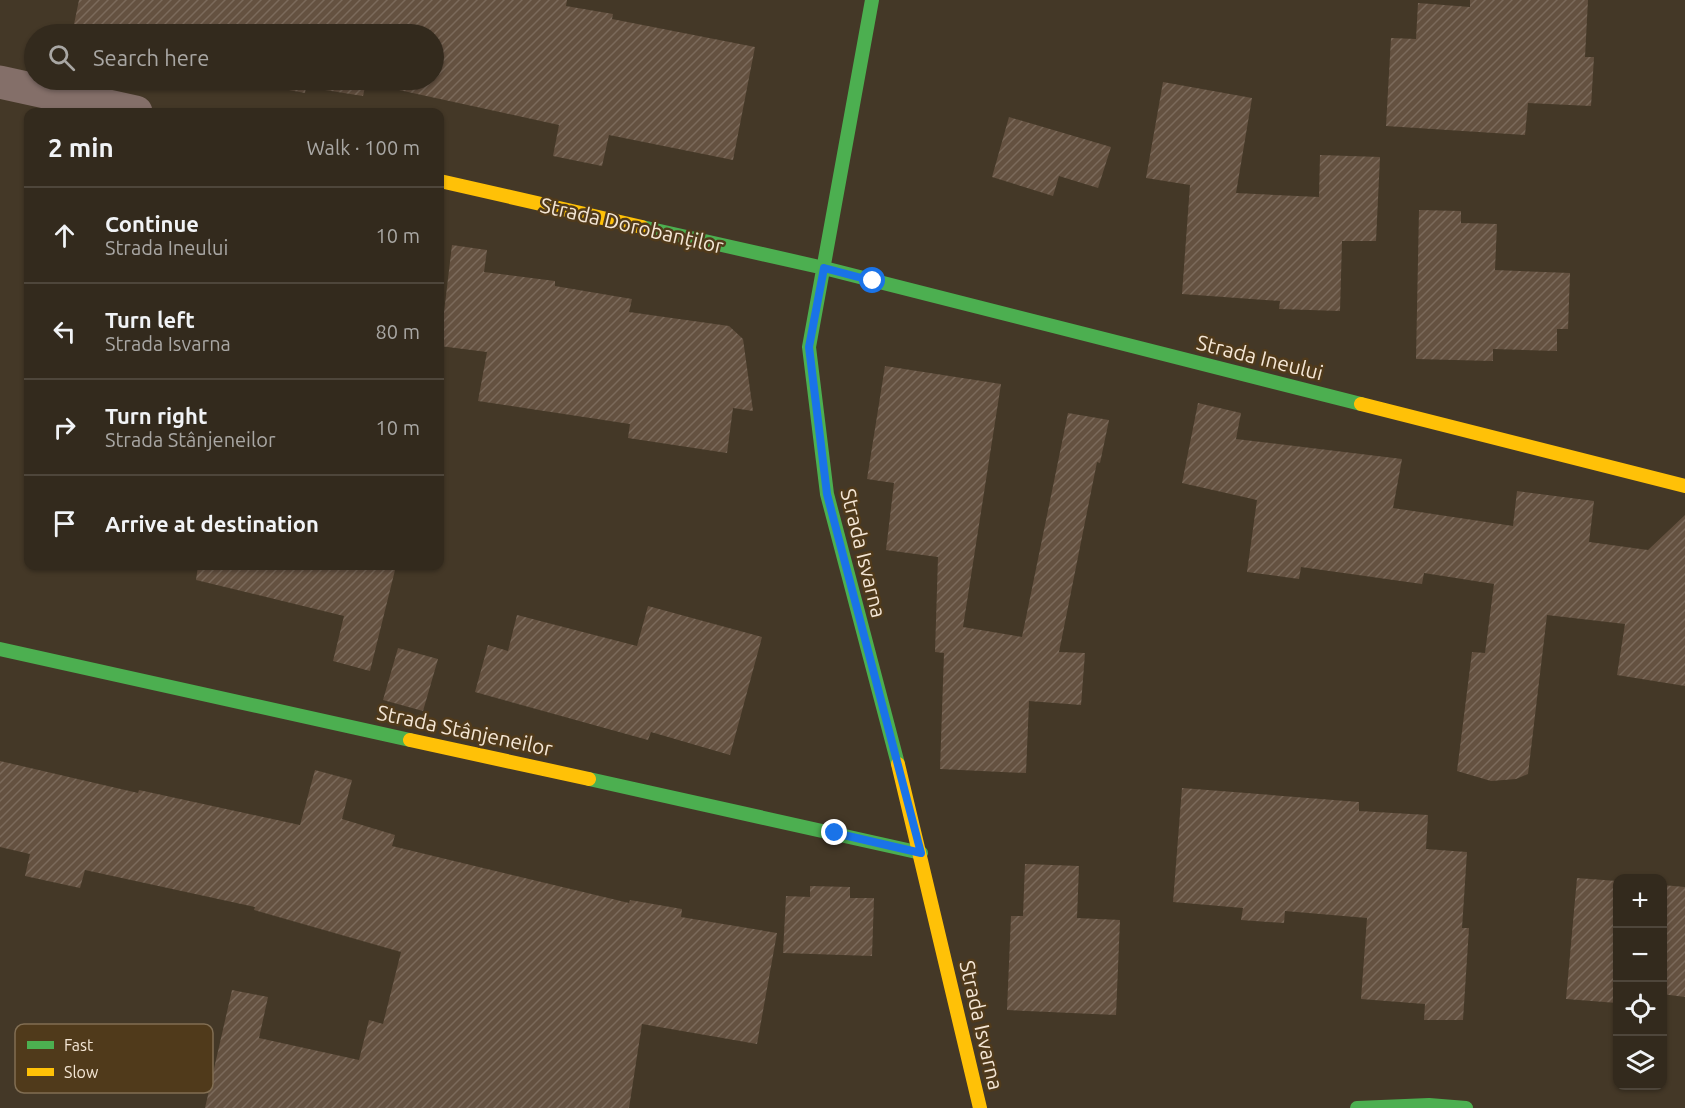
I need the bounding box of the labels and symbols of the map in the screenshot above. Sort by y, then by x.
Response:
street label: Strada Dorobanților [538,192,726,258]
route start [859,267,885,293]
street label: Strada Ineului [1194,330,1326,384]
street label: Strada Isvarna [836,486,892,620]
street label: Strada Stânjeneilor [375,700,555,760]
route end [821,819,847,845]
street label: Strada Isvarna [955,958,1009,1092]
legend [15,1024,213,1093]
text: Fast [64,1036,94,1054]
text: Slow [64,1063,99,1081]

